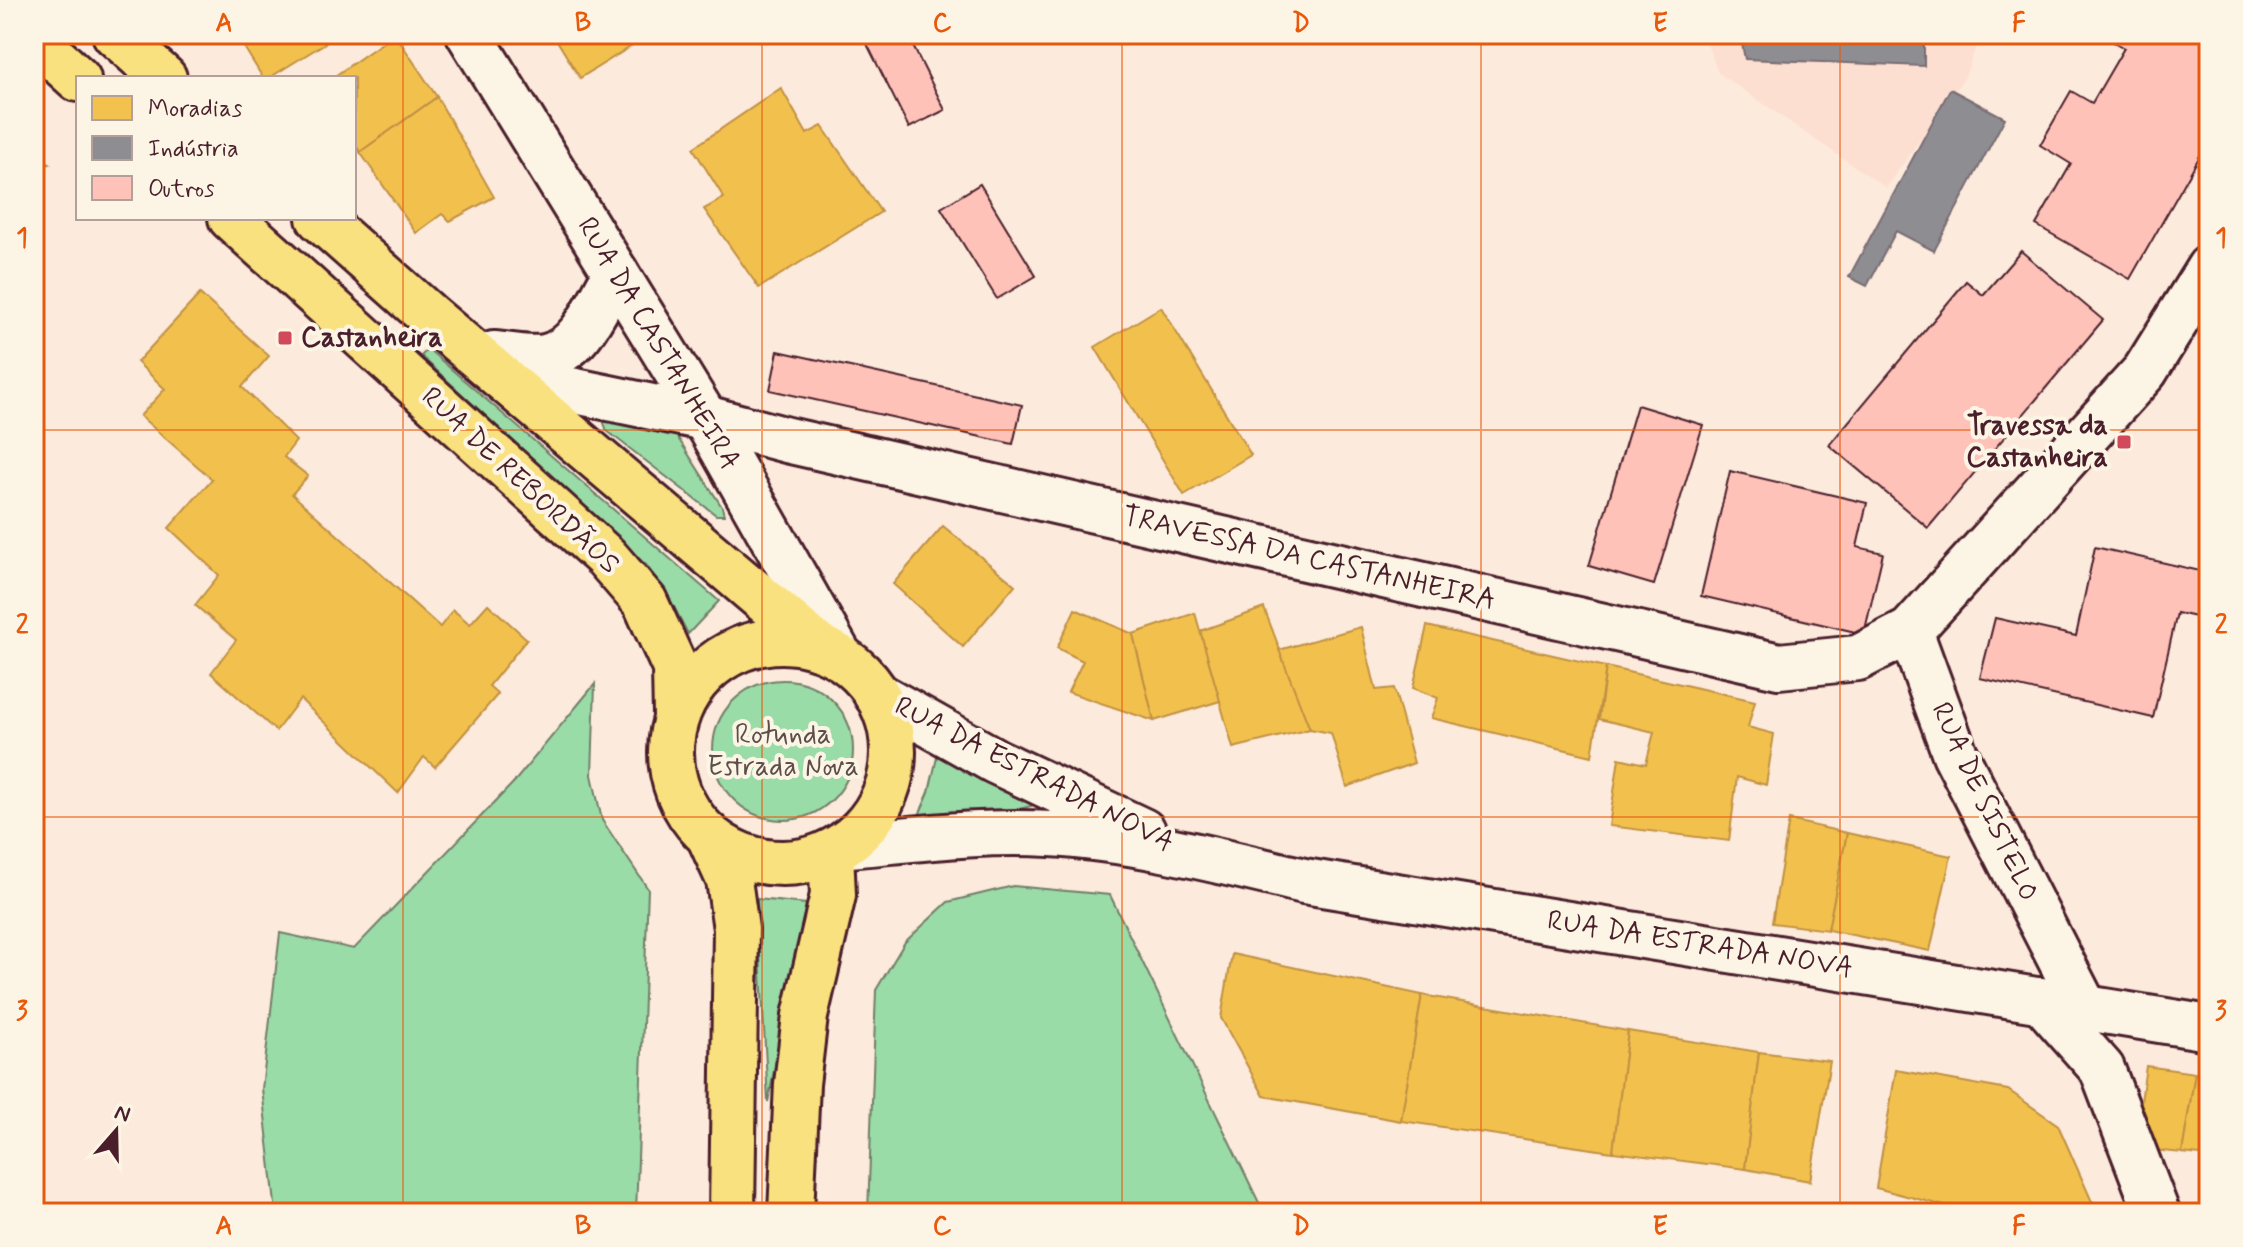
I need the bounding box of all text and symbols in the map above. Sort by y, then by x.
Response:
text: A [215,7,233,41]
text: B [575,7,591,41]
text: C [933,7,952,41]
text: D [1292,7,1310,41]
text: E [1652,7,1668,41]
text: F [2012,7,2026,41]
legend [76,76,356,220]
text: Moradias [148,94,243,125]
text: Indústria [148,134,239,165]
text: Outros [148,174,215,205]
street label: RUA DA CASTANHEIRA [568,211,748,477]
text: 1 [16,222,28,256]
text: 1 [2215,222,2227,256]
place label: Castanheira [301,320,443,357]
marker: Castanheira [276,329,294,347]
street label: RUA DE REBORDÃOS [413,379,627,583]
place label: Travessa da Castanheira [1966,408,2108,477]
marker: Travessa da Castanheira [2115,433,2133,451]
street label: TRAVESSA DA CASTANHEIRA [1119,498,1499,620]
text: 2 [16,609,29,643]
text: 2 [2215,609,2228,643]
street label: RUA DA ESTRADA NOVA [888,688,1180,862]
street label: RUA DE SISTELO [1922,697,2046,907]
park label: Rotunda Estrada Nova [707,717,859,786]
street label: RUA DA ESTRADA NOVA [1544,903,1856,987]
text: 3 [16,995,28,1029]
text: 3 [2215,995,2227,1029]
north arrow [76,1091,156,1171]
text: N [110,1098,134,1130]
text: A [215,1210,233,1244]
text: B [575,1210,591,1244]
text: C [933,1210,952,1244]
text: D [1292,1210,1310,1244]
text: E [1652,1210,1668,1244]
text: F [2012,1210,2026,1244]

